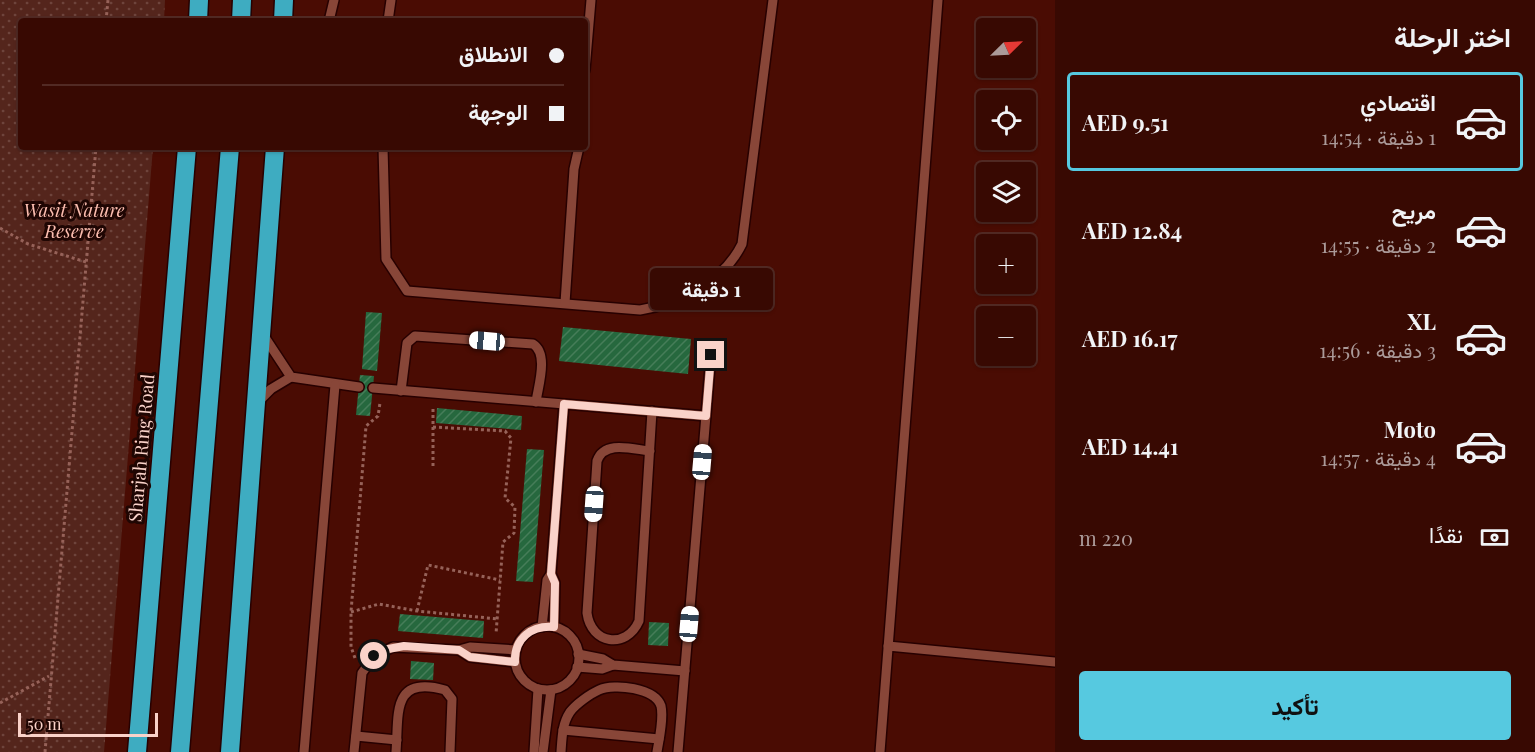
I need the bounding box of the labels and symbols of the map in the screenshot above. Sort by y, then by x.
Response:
north arrow [976,18,1036,78]
park label: Wasit Nature Reserve [23,198,125,243]
callout: 1 دقيقة [650,268,772,310]
car [468,330,506,352]
route end [697,341,724,368]
street label: Sharjah Ring Road [123,372,159,523]
car [691,443,713,481]
car [584,485,604,523]
car [678,605,700,643]
route start [360,642,387,669]
scale bar [18,710,158,738]

